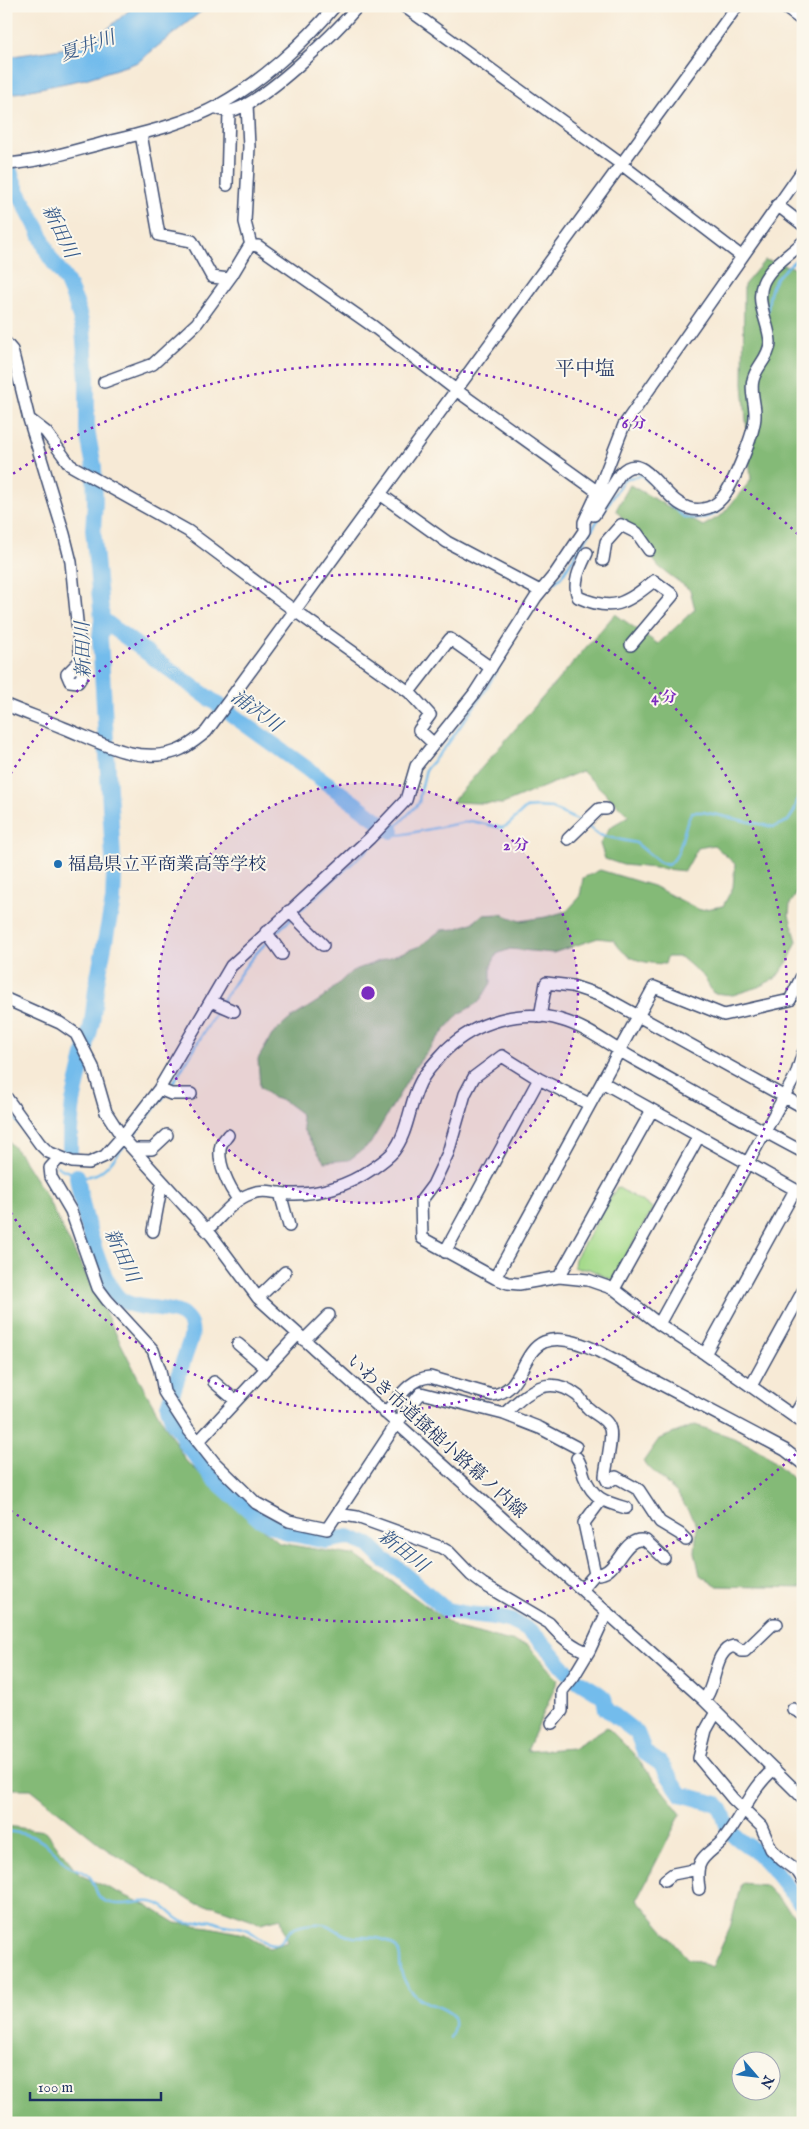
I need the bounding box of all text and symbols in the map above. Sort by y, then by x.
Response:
water label: 夏井川 [57,26,120,68]
water label: 新田川 [36,201,83,265]
district label: 平中塩 [555,357,615,382]
text: 6 分 [622,414,646,433]
water label: 新田川 [71,619,96,679]
water label: 浦沢川 [226,685,288,739]
text: 4 分 [651,688,677,707]
text: 2 分 [503,836,529,855]
place label: 福島県立平商業高等学校 [68,854,266,877]
marker: 福島県立平商業高等学校 [52,858,64,870]
centre of rings [359,984,377,1002]
water label: 新田川 [98,1225,145,1289]
street label: いわき市道搔槌小路幕ノ内線 [341,1350,531,1524]
water label: 新田川 [373,1525,434,1580]
north arrow [732,2052,782,2102]
scale bar [30,2069,161,2101]
text: N [756,2071,778,2091]
text: 100 m [38,2078,74,2097]

